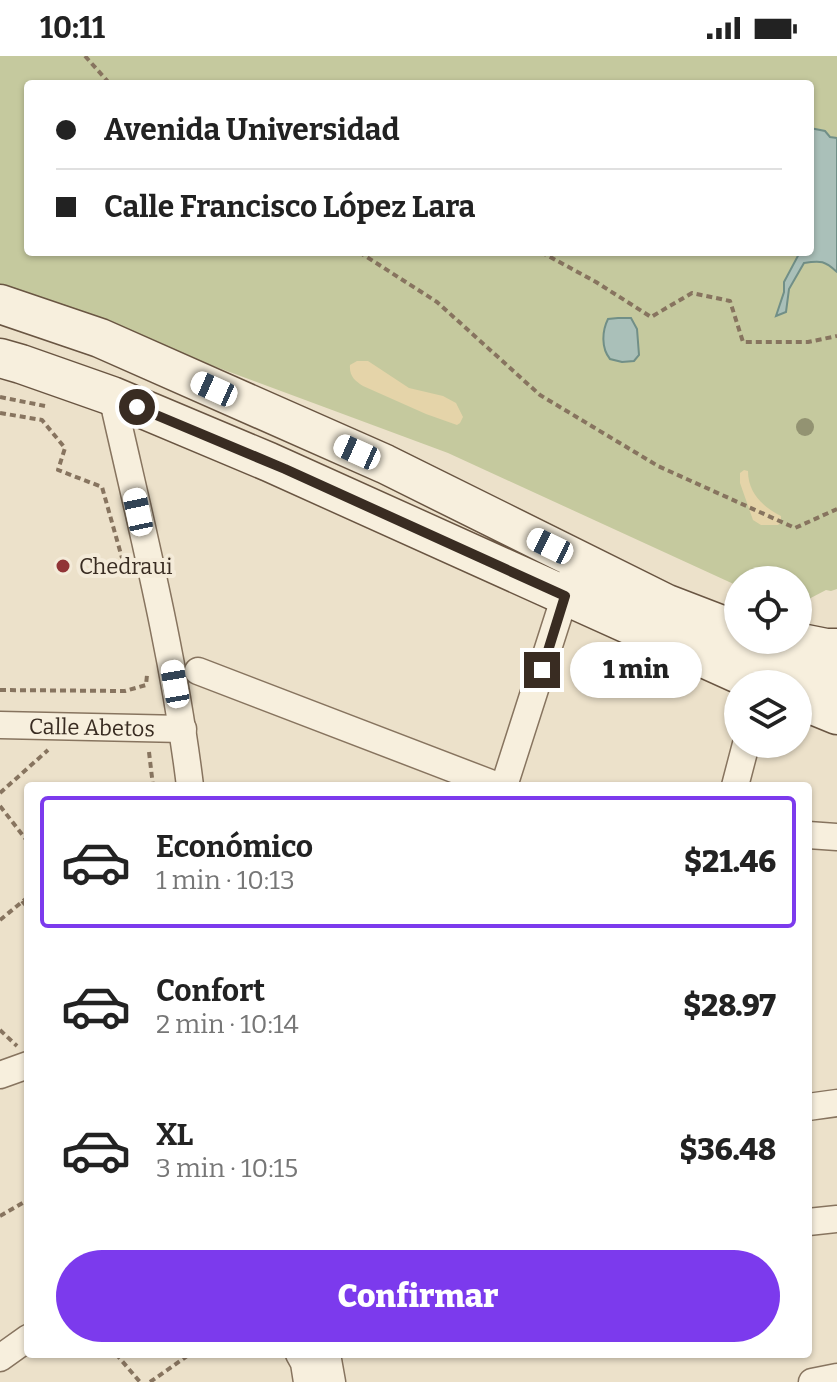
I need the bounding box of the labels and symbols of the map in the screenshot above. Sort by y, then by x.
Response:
car [187,368,241,410]
route start [119,389,155,425]
car [330,431,384,473]
car [121,486,155,538]
car [523,525,577,567]
place label: Chedraui [79,553,173,580]
marker: Chedraui [54,557,72,575]
callout: 1 min [570,642,702,698]
route end [524,652,560,688]
car [159,658,191,710]
street label: Calle Abetos [29,713,155,742]

